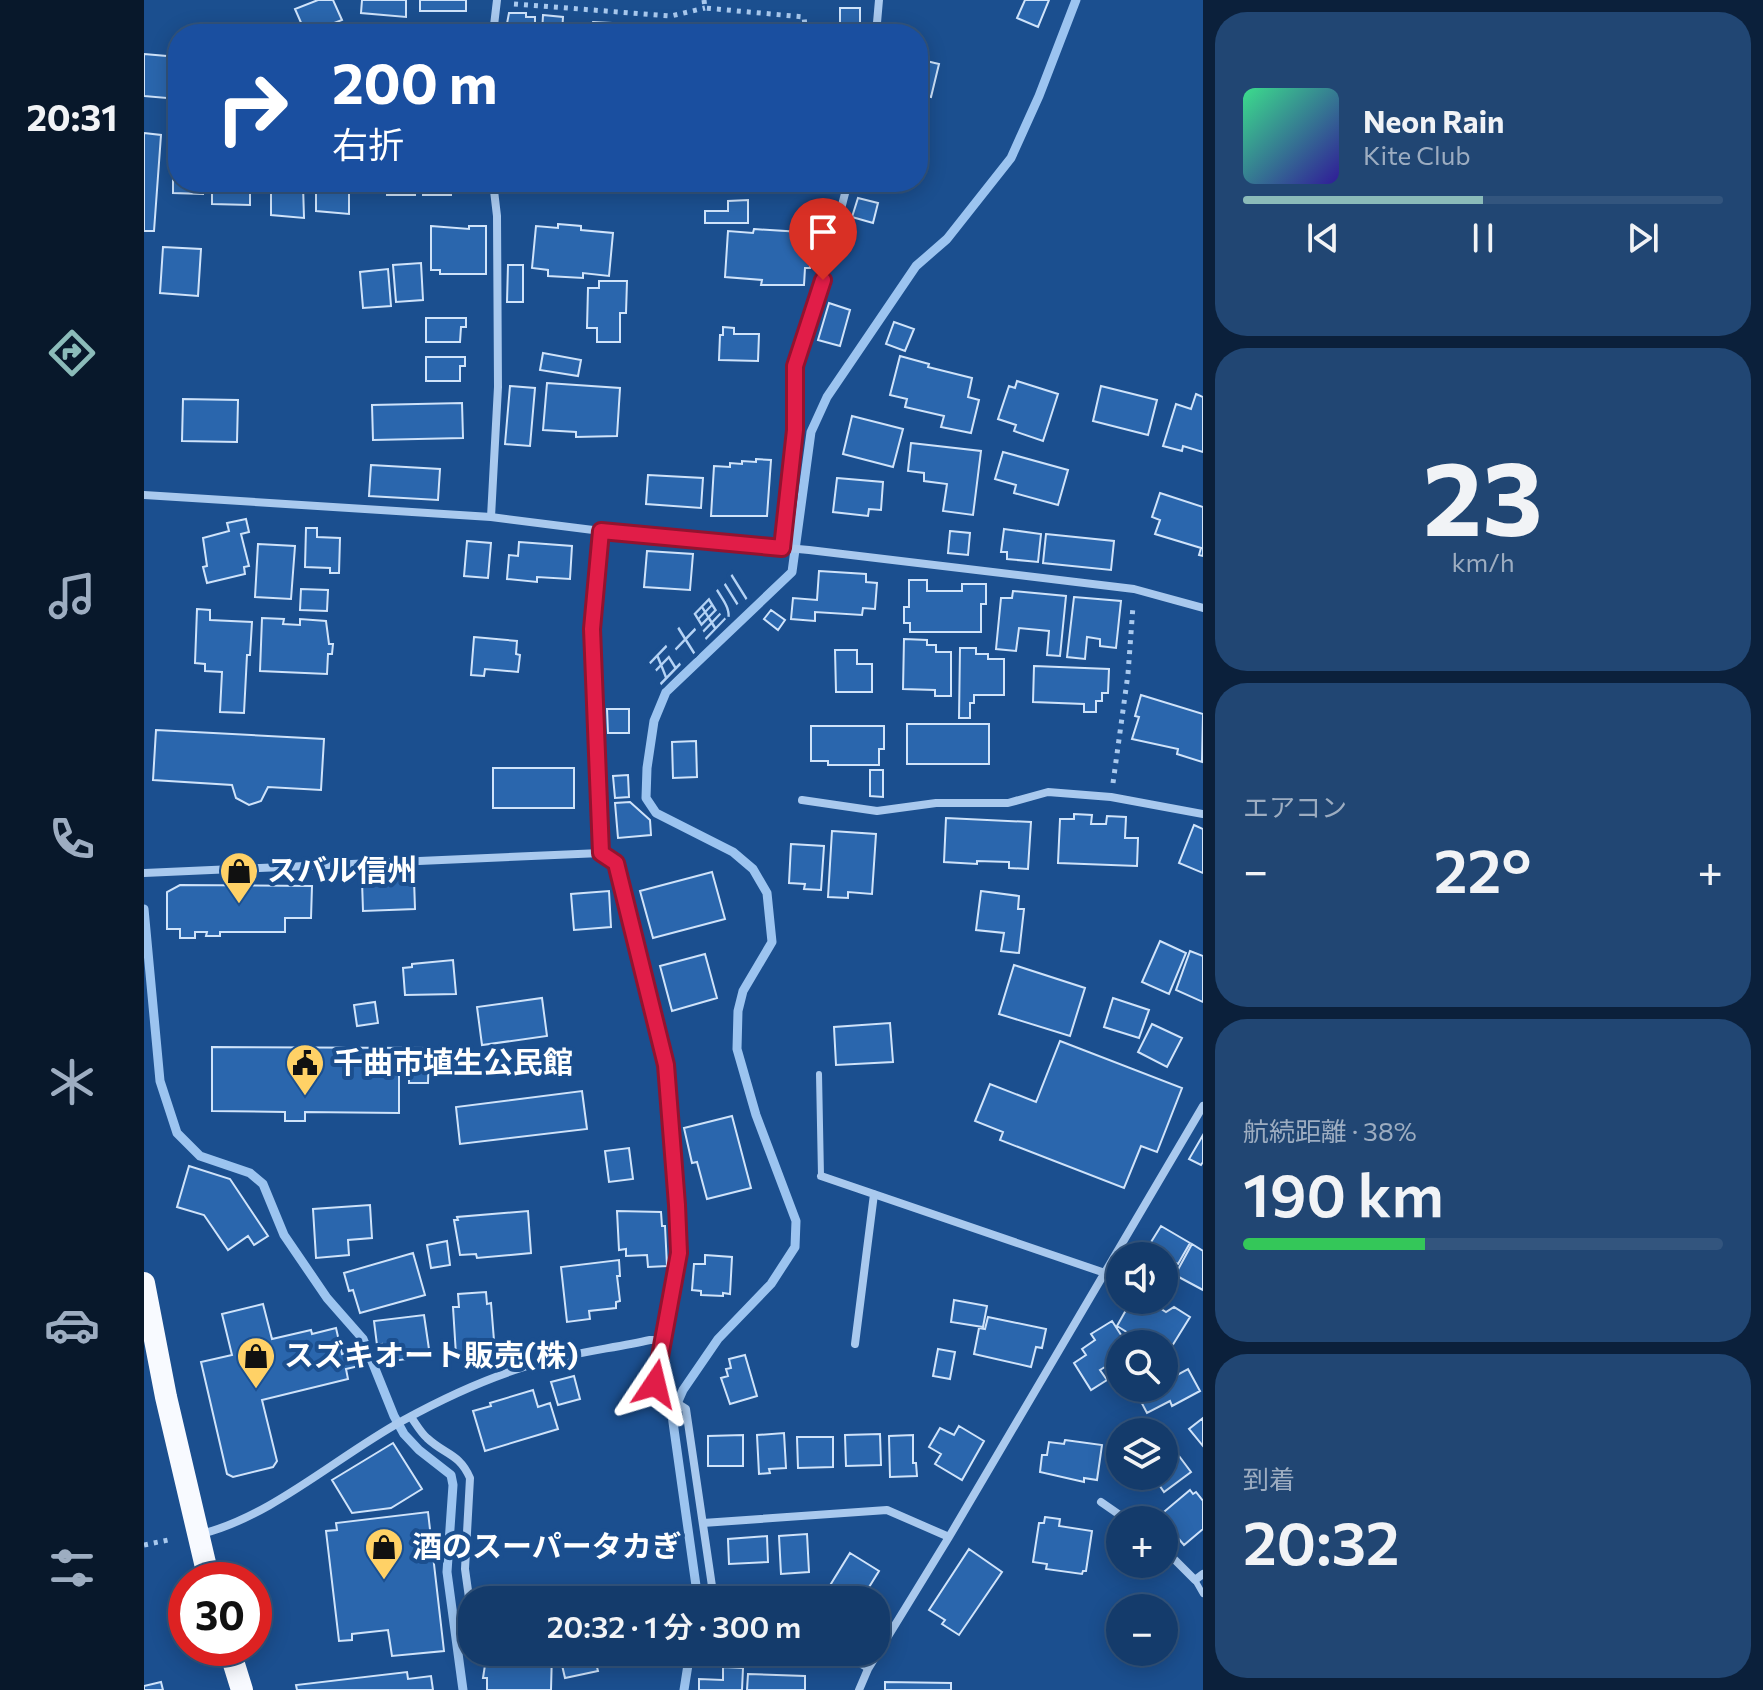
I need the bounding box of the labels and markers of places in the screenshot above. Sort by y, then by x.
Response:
pin [789,198,857,280]
shop icon: スバル信州 [218,850,260,905]
place label: スバル信州 [267,850,417,887]
public building icon: 千曲市埴生公民館 [284,1042,326,1097]
place label: 千曲市埴生公民館 [333,1042,573,1079]
shop icon: スズキオート販売(株) [235,1335,277,1390]
place label: スズキオート販売(株) [284,1335,579,1372]
shop icon: 酒のスーパータカぎ [363,1526,405,1581]
place label: 酒のスーパータカぎ [412,1526,682,1563]

